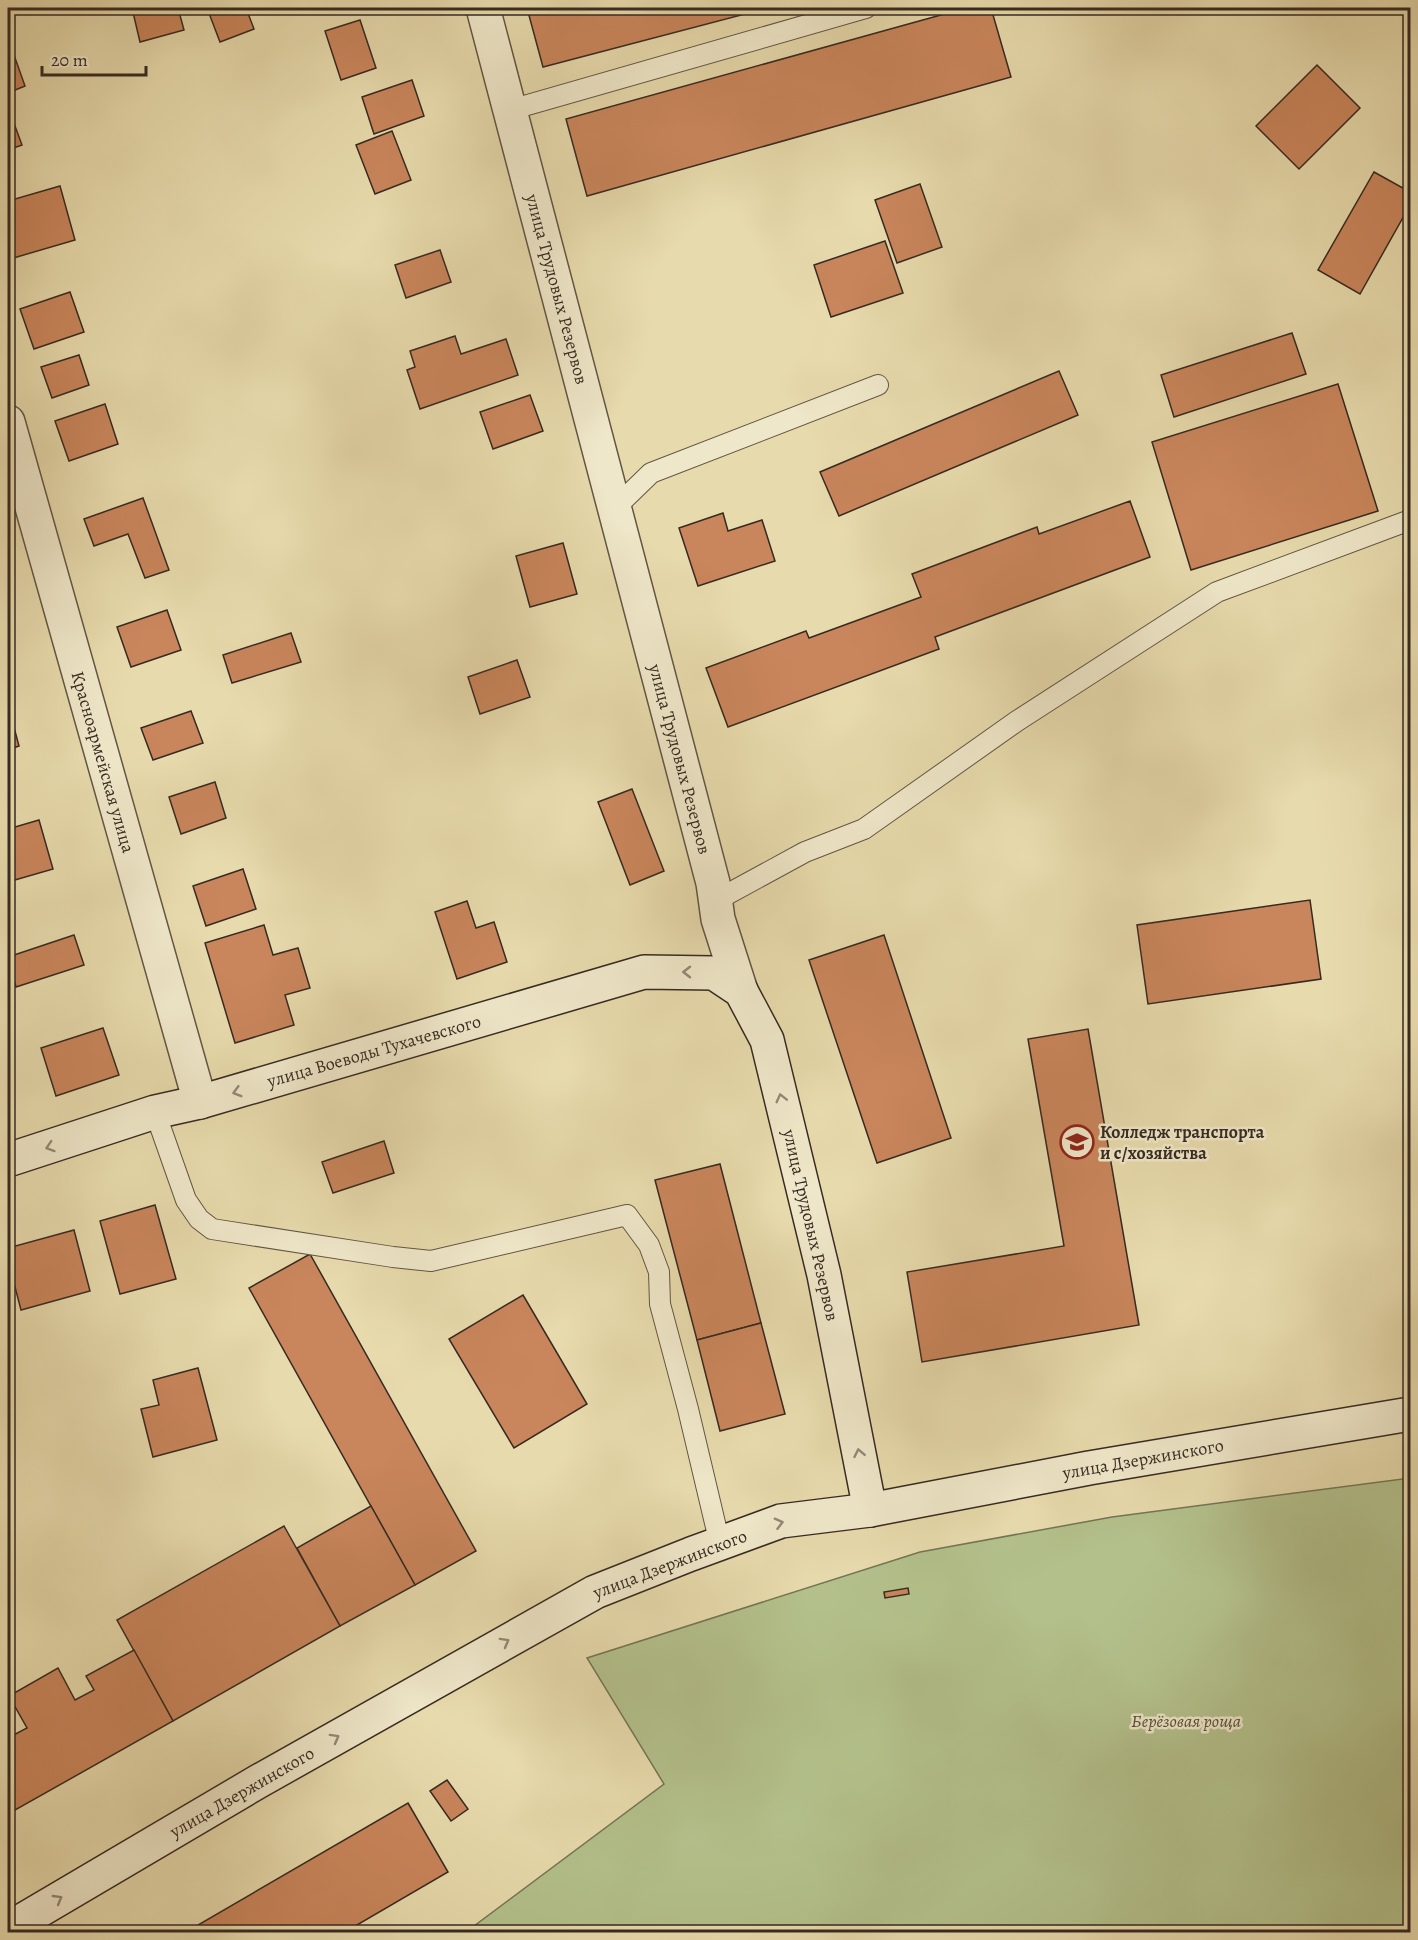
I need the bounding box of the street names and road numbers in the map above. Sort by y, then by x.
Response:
street label: улица Трудовых Резервов [520,190,594,387]
street label: улица Трудовых Резервов [643,660,717,857]
street label: Красноармейская улица [66,668,141,856]
street label: улица Воеводы Тухачевского [263,1009,484,1093]
street label: улица Трудовых Резервов [777,1126,845,1323]
street label: улица Дзержинского [1060,1433,1225,1485]
street label: улица Дзержинского [589,1524,750,1605]
street label: улица Дзержинского [164,1741,319,1844]

